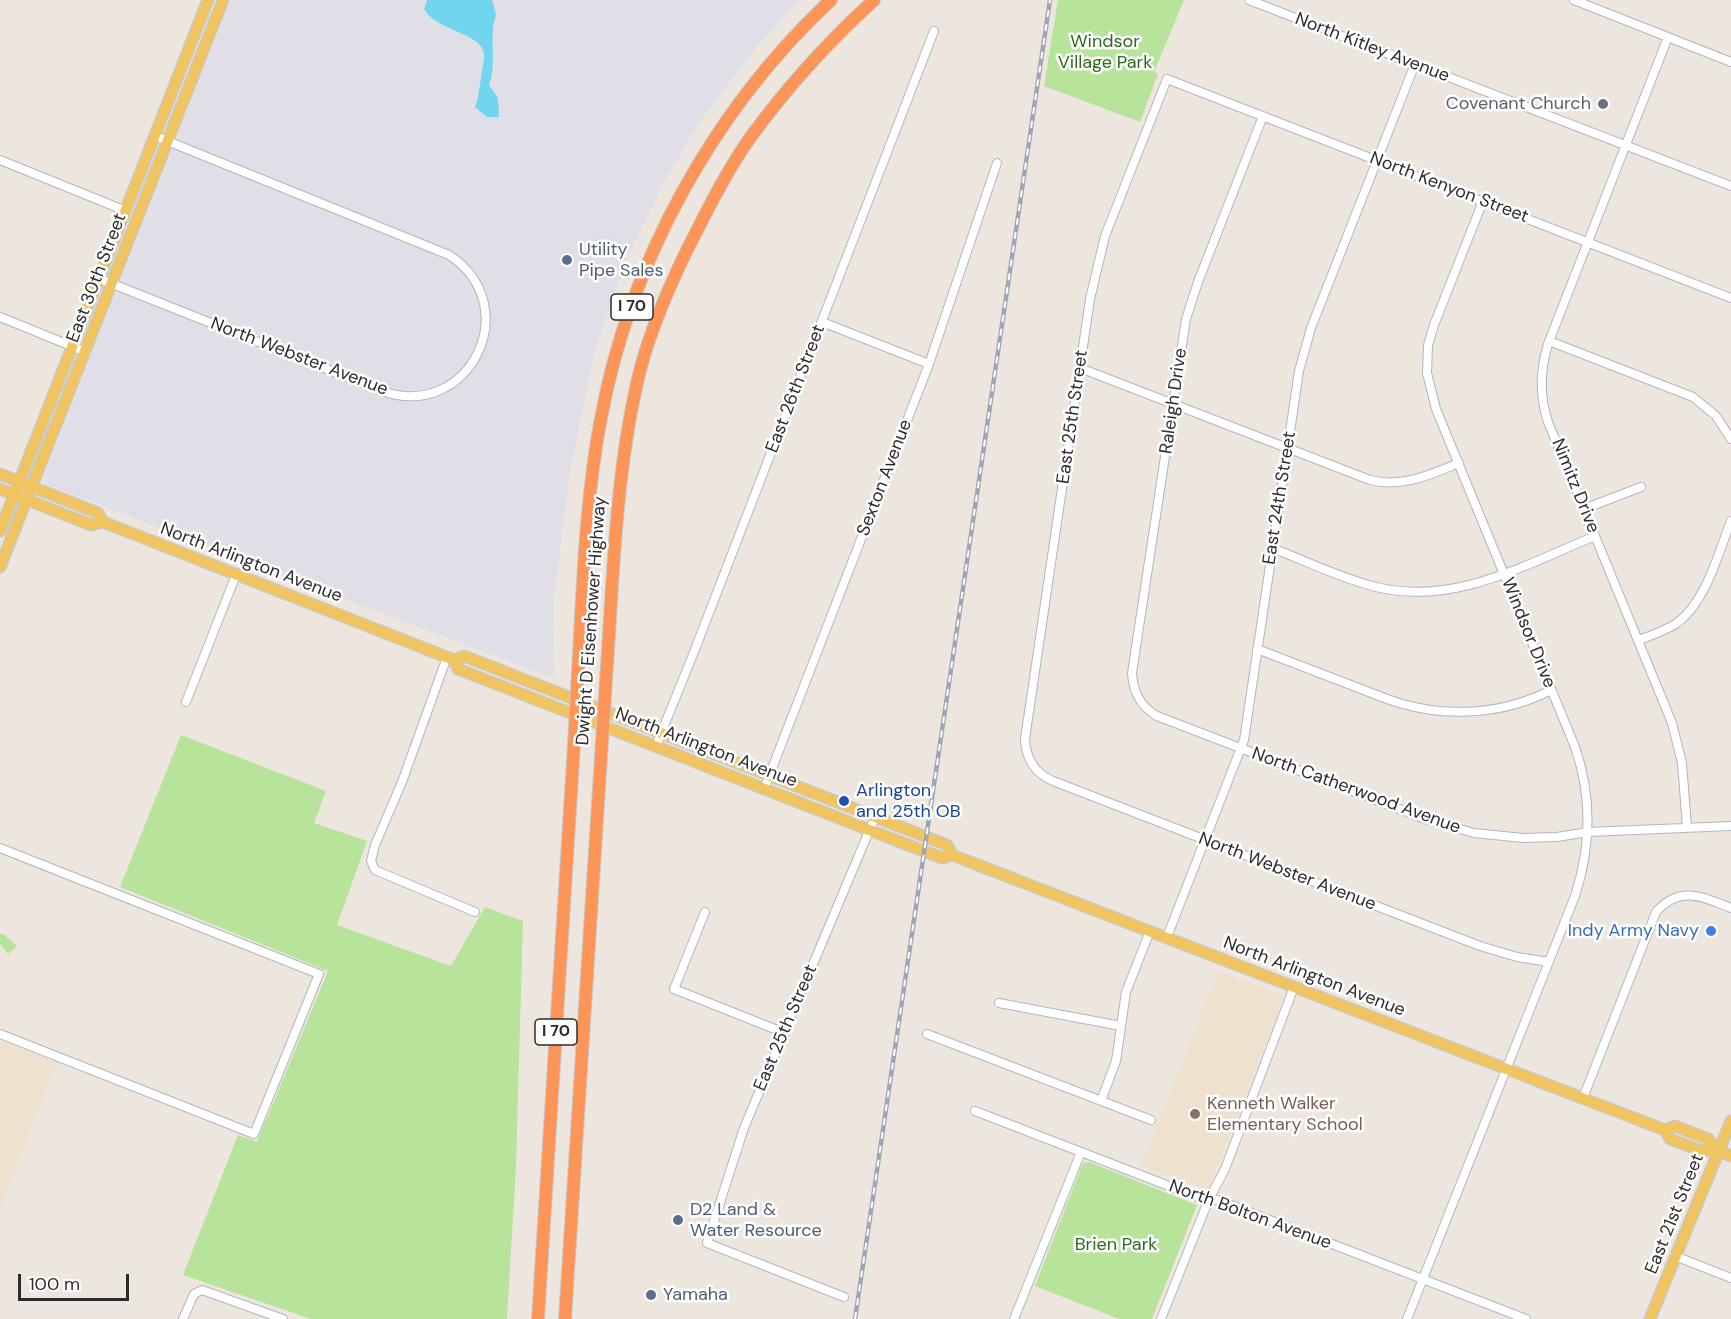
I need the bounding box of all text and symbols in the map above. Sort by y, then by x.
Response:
street label: North Kitley Avenue [1292,9,1452,87]
park label: Windsor Village Park [1058,31,1152,74]
place label: Covenant Church [1446,93,1591,115]
marker: Covenant Church [1596,97,1610,111]
street label: North Kenyon Street [1367,148,1531,228]
street label: East 30th Street [62,210,132,346]
place label: Utility Pipe Sales [579,239,664,282]
marker: Utility Pipe Sales [560,253,574,267]
road number: I 70 [611,294,653,320]
street label: North Webster Avenue [207,313,391,401]
street label: East 26th Street [762,322,830,456]
street label: Raleigh Drive [1156,347,1192,455]
street label: East 25th Street [1053,349,1093,485]
street label: Sexton Avenue [853,417,917,539]
street label: East 24th Street [1259,430,1301,566]
street label: Nimitz Drive [1546,436,1604,536]
street label: Dwight D Eisenhower Highway [573,496,611,746]
street label: North Arlington Avenue [157,518,345,608]
street label: Windsor Drive [1496,575,1560,691]
street label: North Arlington Avenue [612,703,800,793]
street label: North Catherwood Avenue [1249,743,1463,839]
place label: Arlington and 25th OB [856,780,961,822]
marker: Arlington and 25th OB [837,794,851,808]
street label: North Webster Avenue [1195,828,1379,916]
place label: Indy Army Navy [1568,920,1699,942]
marker: Indy Army Navy [1704,924,1718,938]
street label: North Arlington Avenue [1220,932,1408,1022]
street label: East 25th Street [750,962,822,1094]
road number: I 70 [535,1019,577,1045]
place label: Kenneth Walker Elementary School [1207,1093,1363,1136]
marker: Kenneth Walker Elementary School [1188,1107,1202,1121]
street label: East 21st Street [1641,1151,1709,1277]
street label: North Bolton Avenue [1166,1176,1334,1254]
place label: D2 Land & Water Resource [690,1199,822,1242]
marker: D2 Land & Water Resource [671,1213,685,1227]
park label: Brien Park [1075,1234,1157,1256]
scale bar [21,1262,132,1300]
text: 100 m [29,1272,80,1296]
place label: Yamaha [663,1284,728,1306]
marker: Yamaha [644,1288,658,1302]

